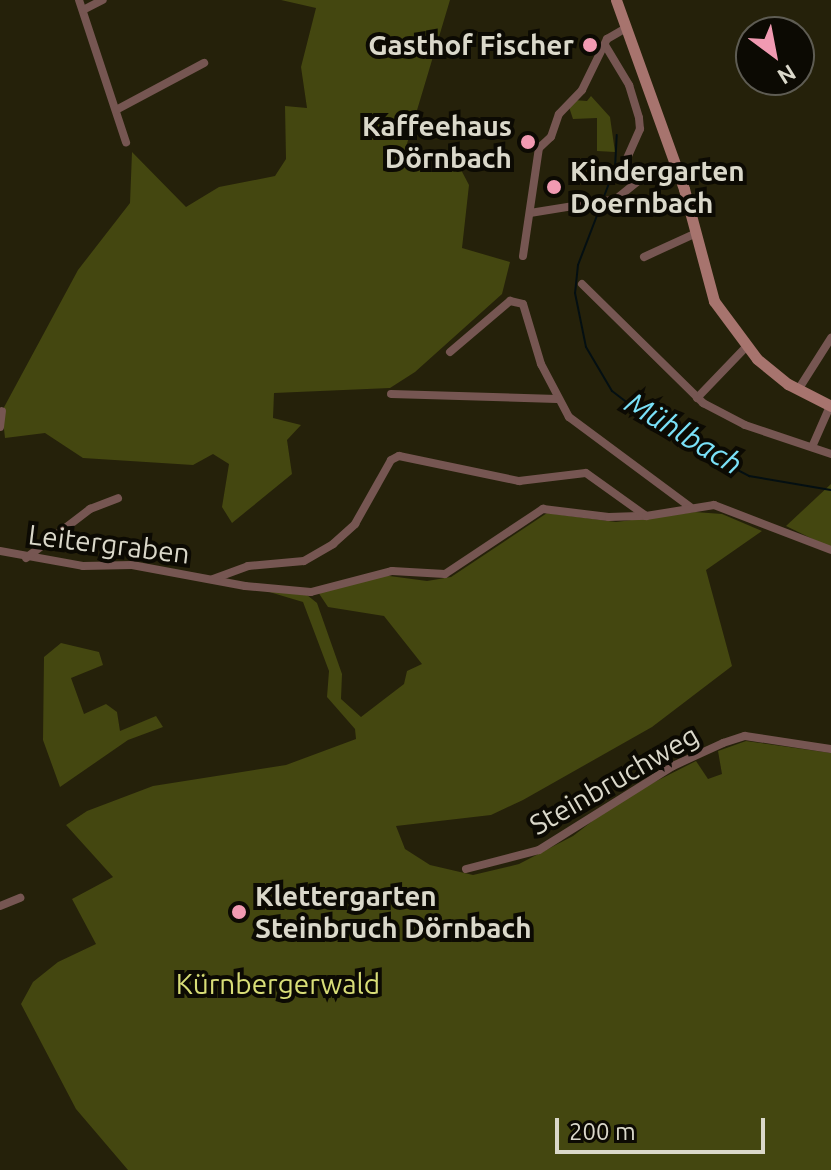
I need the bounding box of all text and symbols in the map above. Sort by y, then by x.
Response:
north arrow [735,16,815,96]
place label: Gasthof Fischer [368,28,574,62]
marker: Gasthof Fischer [581,36,599,54]
text: N [773,60,801,90]
place label: Kaffeehaus Dörnbach [362,109,512,175]
marker: Kaffeehaus Dörnbach [519,133,537,151]
place label: Kindergarten Doernbach [570,154,745,220]
marker: Kindergarten Doernbach [545,178,563,196]
water label: Mühlbach [619,384,749,482]
street label: Leitergraben [26,517,192,571]
street label: Steinbruchweg [524,718,704,842]
place label: Klettergarten Steinbruch Dörnbach [255,879,532,945]
marker: Klettergarten Steinbruch Dörnbach [230,903,248,921]
park label: Kürnbergerwald [176,967,380,1001]
scale bar [559,1102,769,1152]
text: 200 m [569,1118,636,1145]

